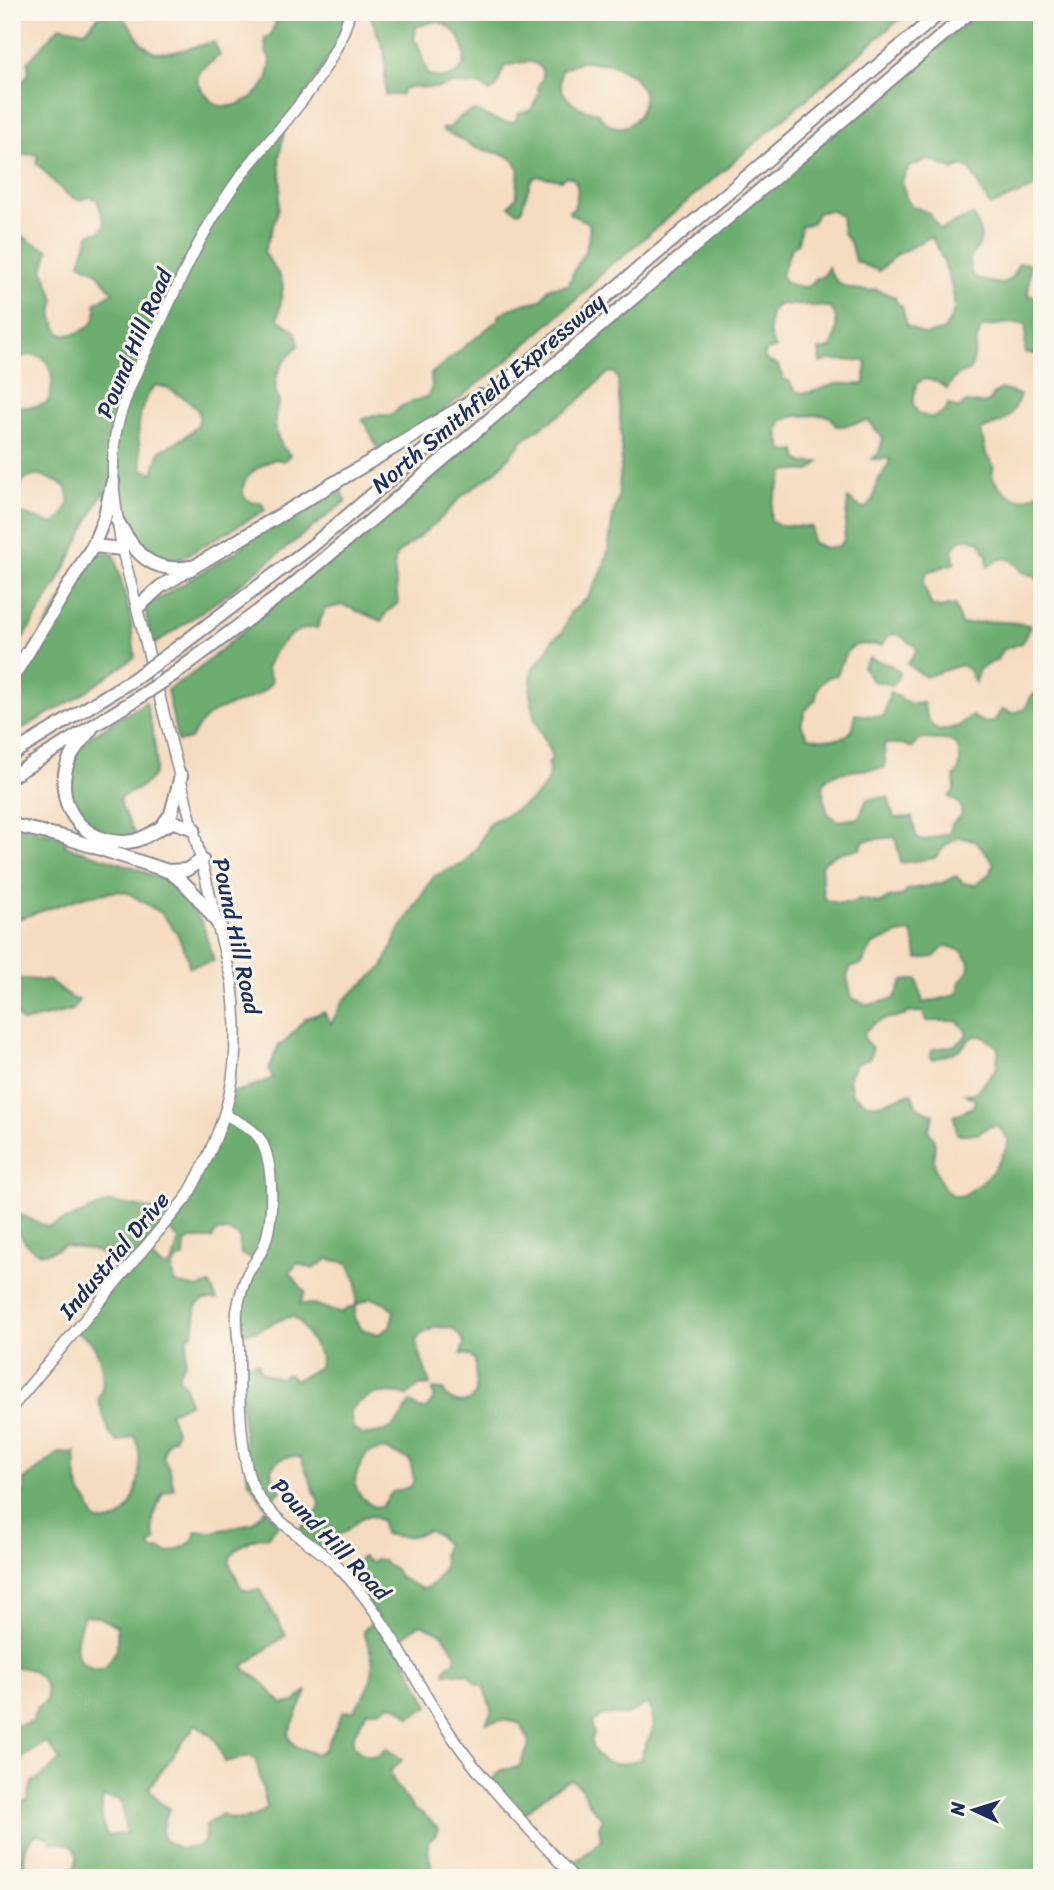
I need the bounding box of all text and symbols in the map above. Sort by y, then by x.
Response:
street label: Pound Hill Road [84,260,185,425]
street label: North Smithfield Expressway [362,282,615,504]
street label: Pound Hill Road [200,854,274,1020]
street label: Industrial Drive [47,1182,181,1330]
street label: Pound Hill Road [261,1468,402,1612]
north arrow [939,1774,1009,1844]
text: N [941,1800,975,1818]

